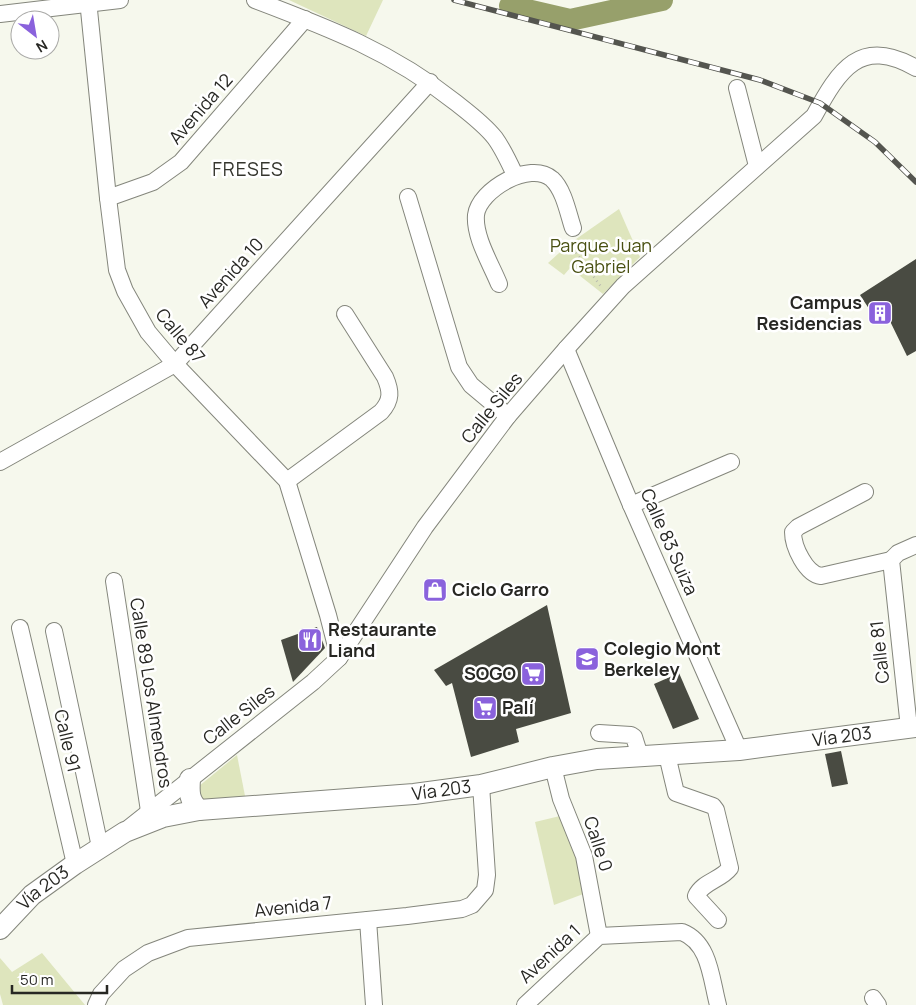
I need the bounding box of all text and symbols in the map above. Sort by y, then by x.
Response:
north arrow [10,10,60,60]
text: N [33,36,51,57]
street label: Avenida 12 [163,68,238,149]
district label: FRESES [212,156,284,182]
street label: Avenida 10 [192,232,268,313]
park label: Parque Juan Gabriel [550,233,652,278]
place label: Campus Residencias [756,290,862,335]
building icon: Campus Residencias [867,300,893,326]
street label: Calle 87 [151,303,211,368]
street label: Calle Siles [455,367,527,448]
street label: Calle 83 Suiza [636,484,704,599]
shop icon: Ciclo Garro [422,577,448,603]
place label: Ciclo Garro [452,577,549,601]
street label: Calle 89 Los Almendros [125,596,179,790]
place label: Restaurante Liand [328,617,437,662]
street label: Calle 81 [864,620,894,685]
restaurant icon: Restaurante Liand [297,627,323,653]
place label: Colegio Mont Berkeley [604,636,721,681]
school or university icon: Colegio Mont Berkeley [574,646,600,672]
place label: SOGO [464,661,516,685]
supermarket icon: SOGO [520,661,546,687]
street label: Calle Siles [198,679,279,750]
supermarket icon: Palí [472,695,498,721]
place label: Palí [502,695,534,719]
street label: Calle 91 [49,707,87,774]
street label: Vía 203 [811,720,873,751]
street label: Vía 203 [410,773,473,805]
street label: Calle 0 [579,813,619,874]
street label: Vía 203 [11,859,73,915]
street label: Avenida 7 [253,890,333,922]
street label: Avenida 1 [513,919,585,988]
scale bar [12,962,108,994]
text: 50 m [20,969,54,990]

